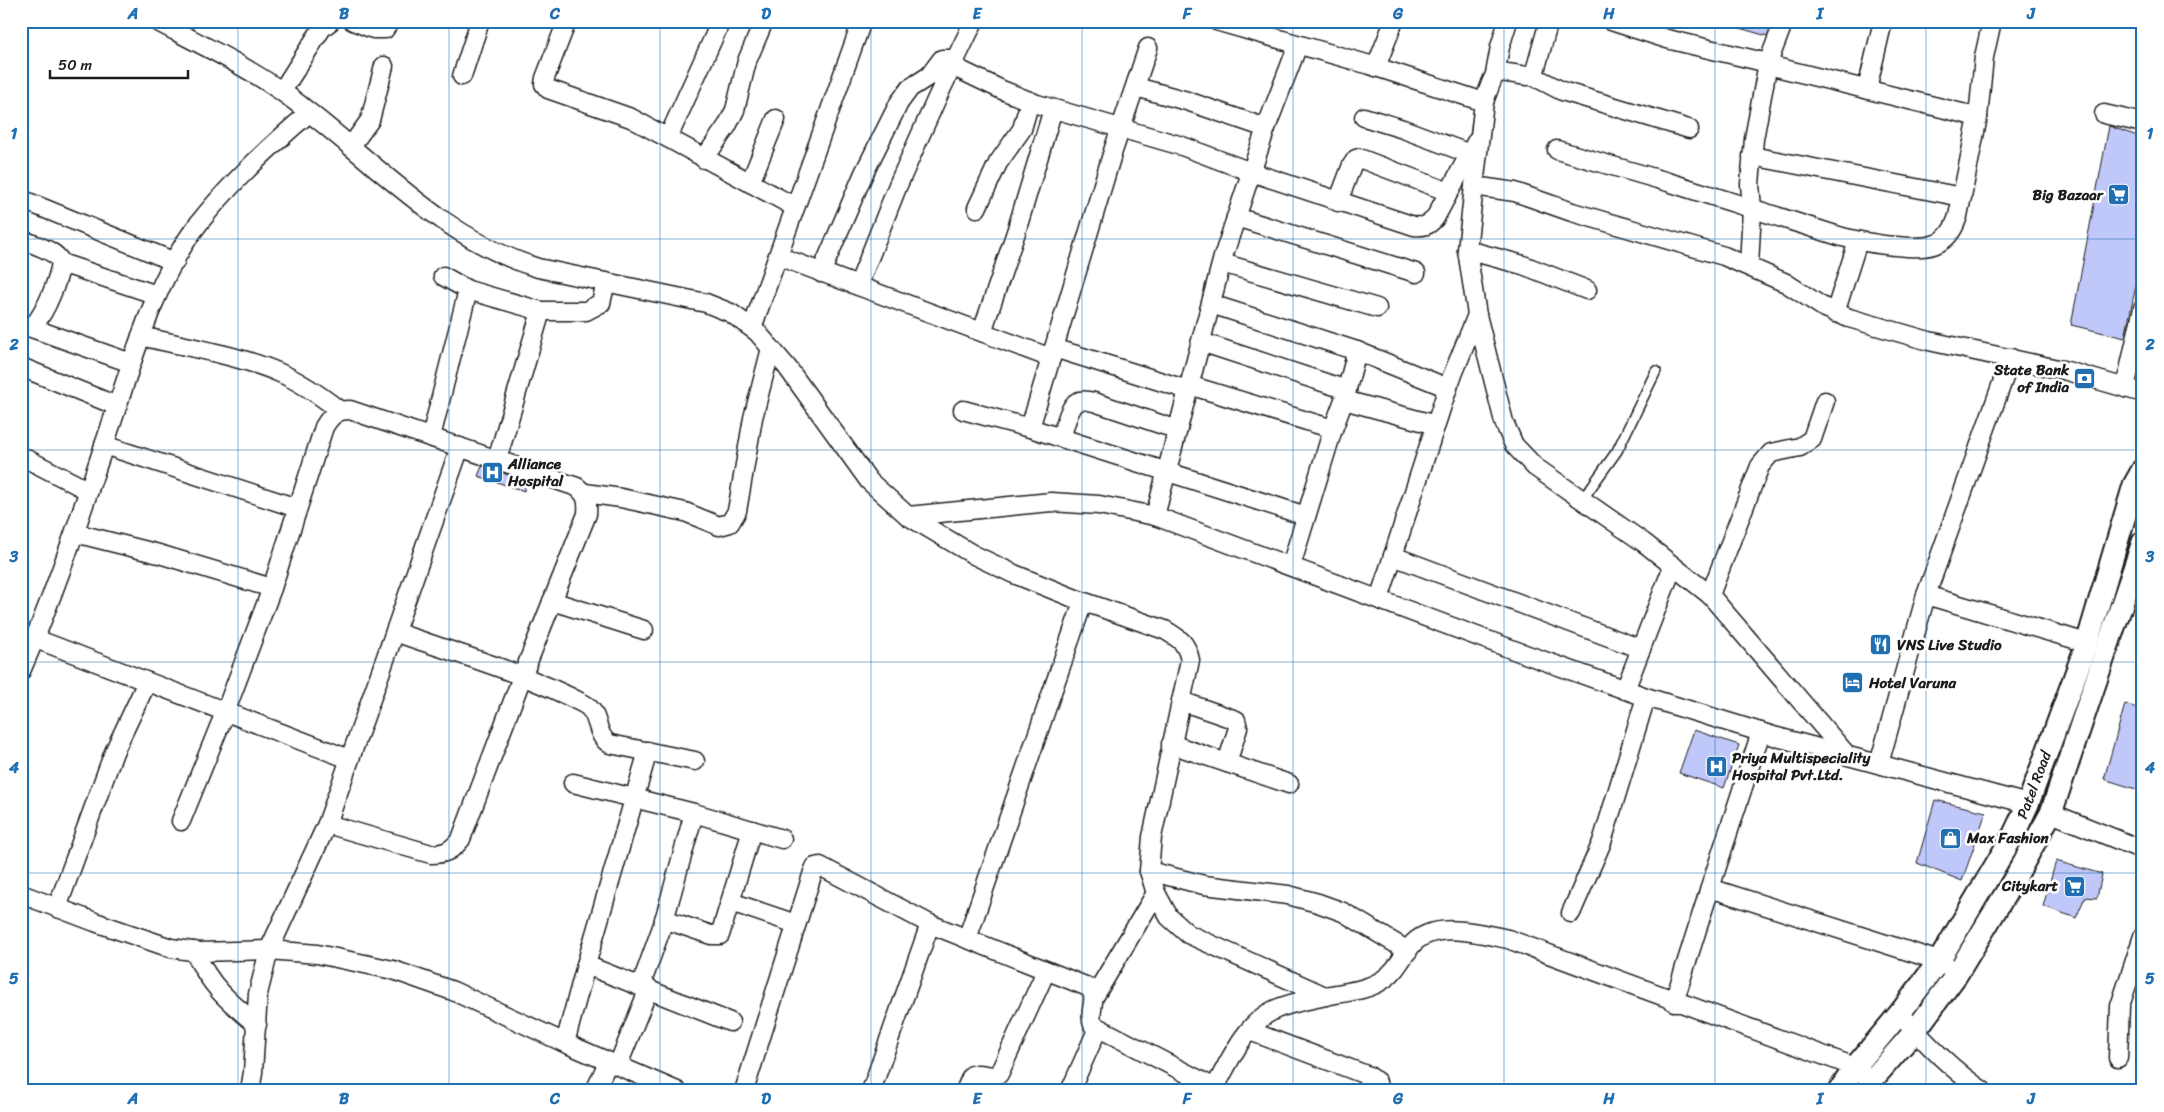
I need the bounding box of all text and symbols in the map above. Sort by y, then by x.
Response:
text: A [127,0,138,28]
text: B [339,0,350,28]
text: C [549,0,561,28]
text: D [761,0,771,28]
text: E [973,0,983,28]
text: F [1182,0,1193,28]
text: G [1392,0,1404,28]
text: H [1602,0,1615,28]
text: I [1816,0,1825,28]
text: J [2026,0,2036,28]
scale bar [50,48,188,80]
text: 50 m [58,52,93,78]
text: 1 [11,119,18,148]
text: 1 [2147,119,2154,148]
place label: Big Bazaar [2032,182,2105,208]
supermarket icon: Big Bazaar [2107,183,2131,207]
text: 2 [8,330,19,359]
text: 2 [2144,330,2155,359]
place label: State Bank of India [1993,357,2070,400]
bank icon: State Bank of India [2073,367,2097,391]
place label: Alliance Hospital [507,451,564,494]
hospital icon: Alliance Hospital [480,461,504,485]
text: 3 [9,542,19,571]
text: 3 [2145,542,2155,571]
place label: VNS Live Studio [1897,632,2002,658]
restaurant icon: VNS Live Studio [1869,633,1893,657]
place label: Hotel Varuna [1868,670,1956,696]
hotel icon: Hotel Varuna [1841,671,1865,695]
place label: Priya Multispeciality Hospital Pvt.Ltd. [1731,745,1872,788]
street label: Patel Road [2009,746,2059,823]
text: 4 [8,753,19,782]
text: 4 [2144,753,2155,782]
hospital icon: Priya Multispeciality Hospital Pvt.Ltd. [1704,755,1728,779]
place label: Max Fashion [1966,825,2050,851]
shop icon: Max Fashion [1939,826,1963,850]
place label: Citykart [2001,873,2058,899]
supermarket icon: Citykart [2062,874,2086,898]
text: 5 [9,964,19,993]
text: 5 [2145,964,2155,993]
text: A [127,1084,138,1112]
text: B [339,1084,350,1112]
text: C [549,1084,561,1112]
text: D [761,1084,771,1112]
text: E [973,1084,983,1112]
text: F [1182,1084,1193,1112]
text: G [1392,1084,1404,1112]
text: H [1602,1084,1615,1112]
text: I [1816,1084,1825,1112]
text: J [2026,1084,2036,1112]

